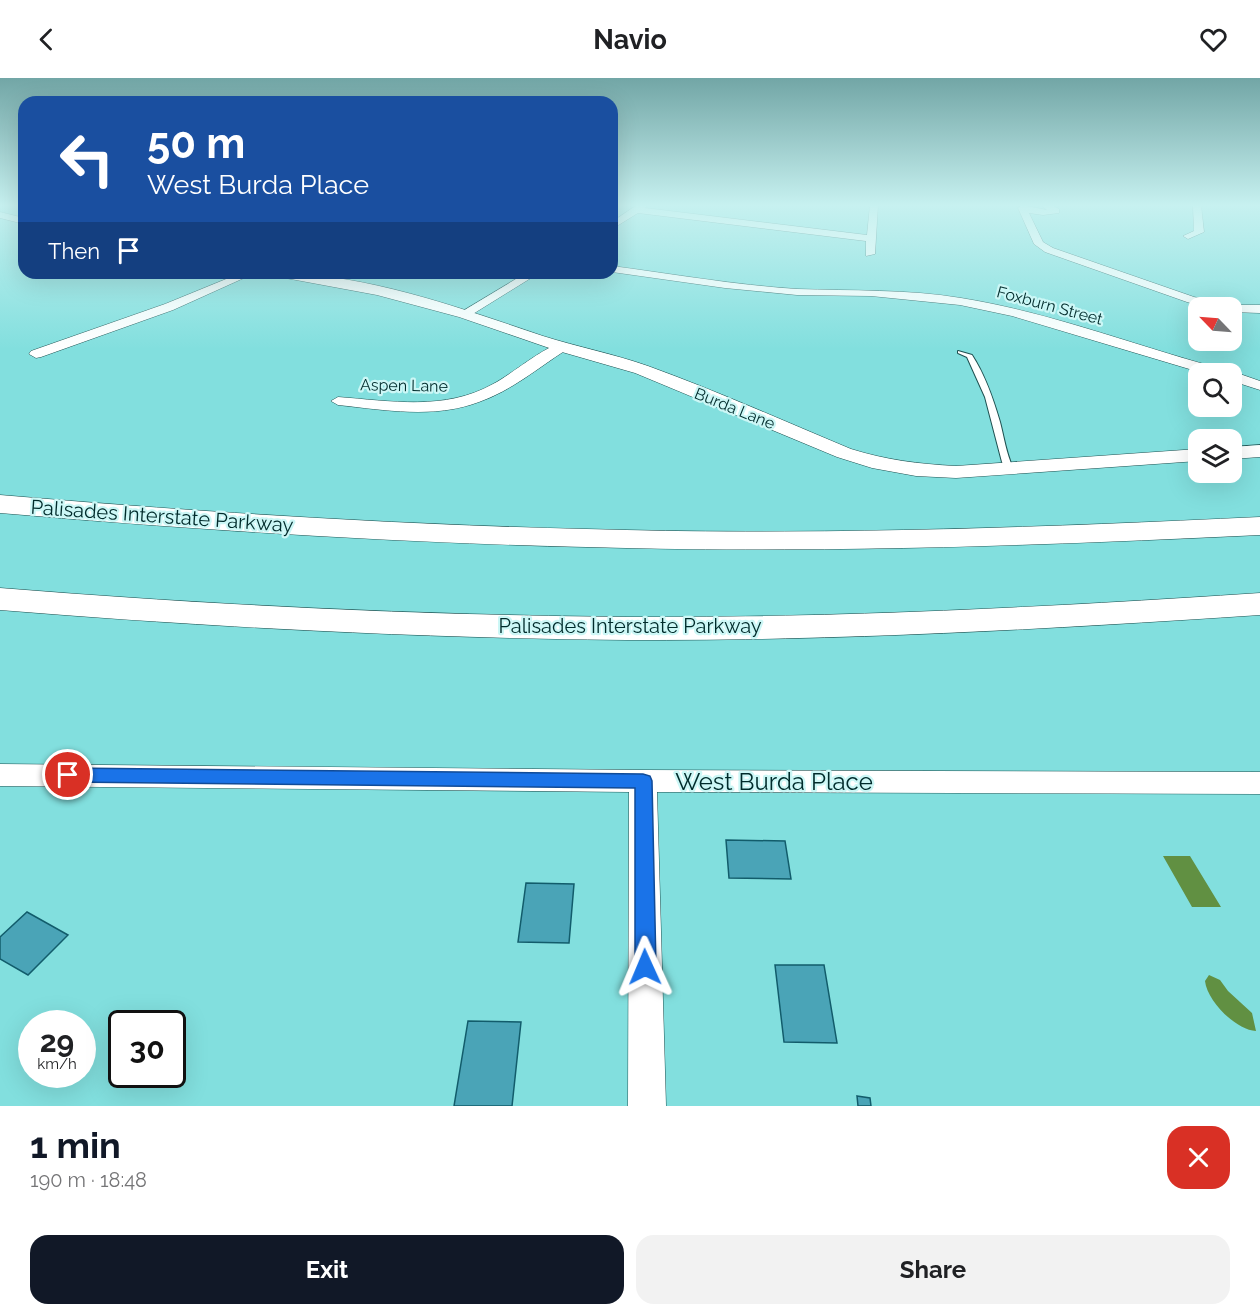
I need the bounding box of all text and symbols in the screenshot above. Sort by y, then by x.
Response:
icon: back [30,23,63,56]
icon: heart [1197,23,1230,56]
text: Navio [593,24,667,55]
text: 50 m [147,119,245,168]
icon: left [48,120,126,198]
text: West Burda Place [147,169,369,200]
icon: arrive [112,234,145,267]
text: Then [48,238,100,264]
street label: Foxburn Street [995,282,1106,329]
north arrow [1188,297,1242,351]
map controls [1188,297,1242,483]
button: search [1188,363,1242,417]
street label: Aspen Lane [360,375,448,396]
street label: Burda Lane [692,384,778,433]
button: layers [1188,429,1242,483]
street label: Palisades Interstate Parkway [30,495,294,537]
street label: Palisades Interstate Parkway [498,614,762,638]
pin [42,749,93,800]
icon: arrive [51,758,84,791]
street label: West Burda Place [675,767,873,796]
position arrow [613,935,677,999]
speed limit sign: 30 [108,1010,186,1088]
text: 29 [40,1024,74,1059]
text: km/h [37,1055,77,1073]
text: 1 min [30,1124,121,1166]
button: close [1167,1126,1230,1189]
text: 190 m · 18:48 [30,1168,147,1192]
button: Exit [30,1235,624,1304]
button: Share [636,1235,1230,1304]

